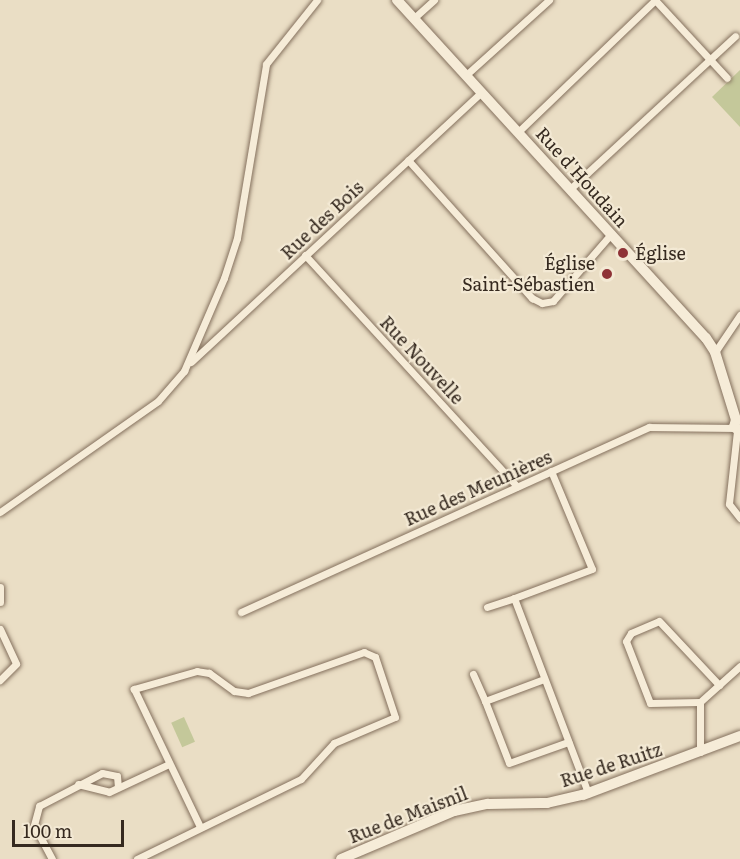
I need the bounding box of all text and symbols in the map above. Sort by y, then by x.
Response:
street label: Rue d'Houdain [531,122,633,232]
street label: Rue des Bois [276,176,368,264]
place label: Église [635,242,686,264]
marker: Église [616,246,630,260]
place label: Église Saint-Sébastien [462,253,595,296]
marker: Église Saint-Sébastien [600,267,614,281]
street label: Rue Nouvelle [376,311,468,409]
street label: Rue des Meunières [401,446,555,530]
street label: Rue de Ruitz [557,738,665,792]
street label: Rue de Maisnil [345,782,471,848]
scale bar [15,808,128,846]
text: 100 m [23,817,72,844]

